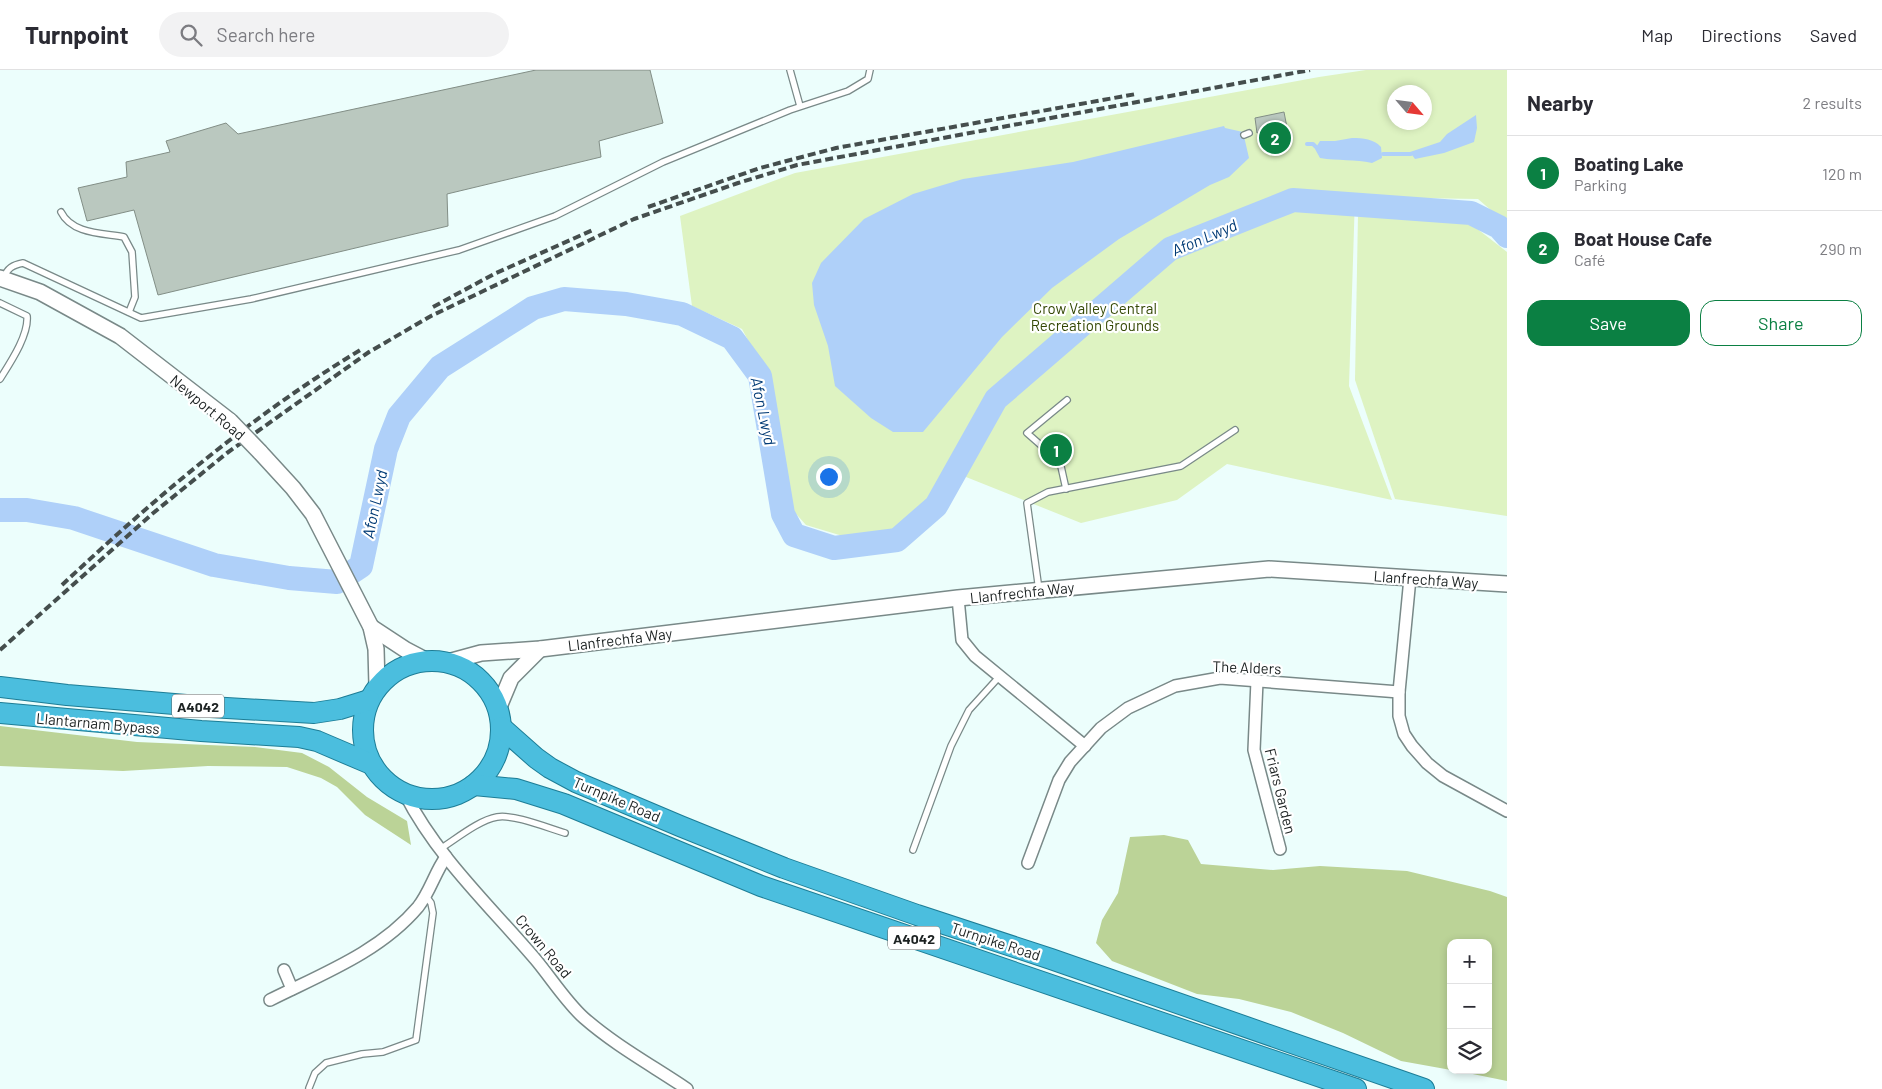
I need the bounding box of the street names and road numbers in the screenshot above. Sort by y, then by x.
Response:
street label: Newport Road [167,370,249,444]
street label: Llanfrechfa Way [1373,566,1479,592]
street label: Llanfrechfa Way [969,578,1075,606]
street label: Llanfrechfa Way [567,624,673,654]
street label: The Alders [1212,657,1282,677]
road number: A4042 [172,694,224,718]
street label: Llantarnam Bypass [36,709,160,737]
street label: Friars Garden [1262,746,1300,836]
street label: Turnpike Road [571,773,663,825]
street label: Crown Road [512,911,576,981]
street label: Turnpike Road [949,918,1043,964]
road number: A4042 [888,926,940,950]

